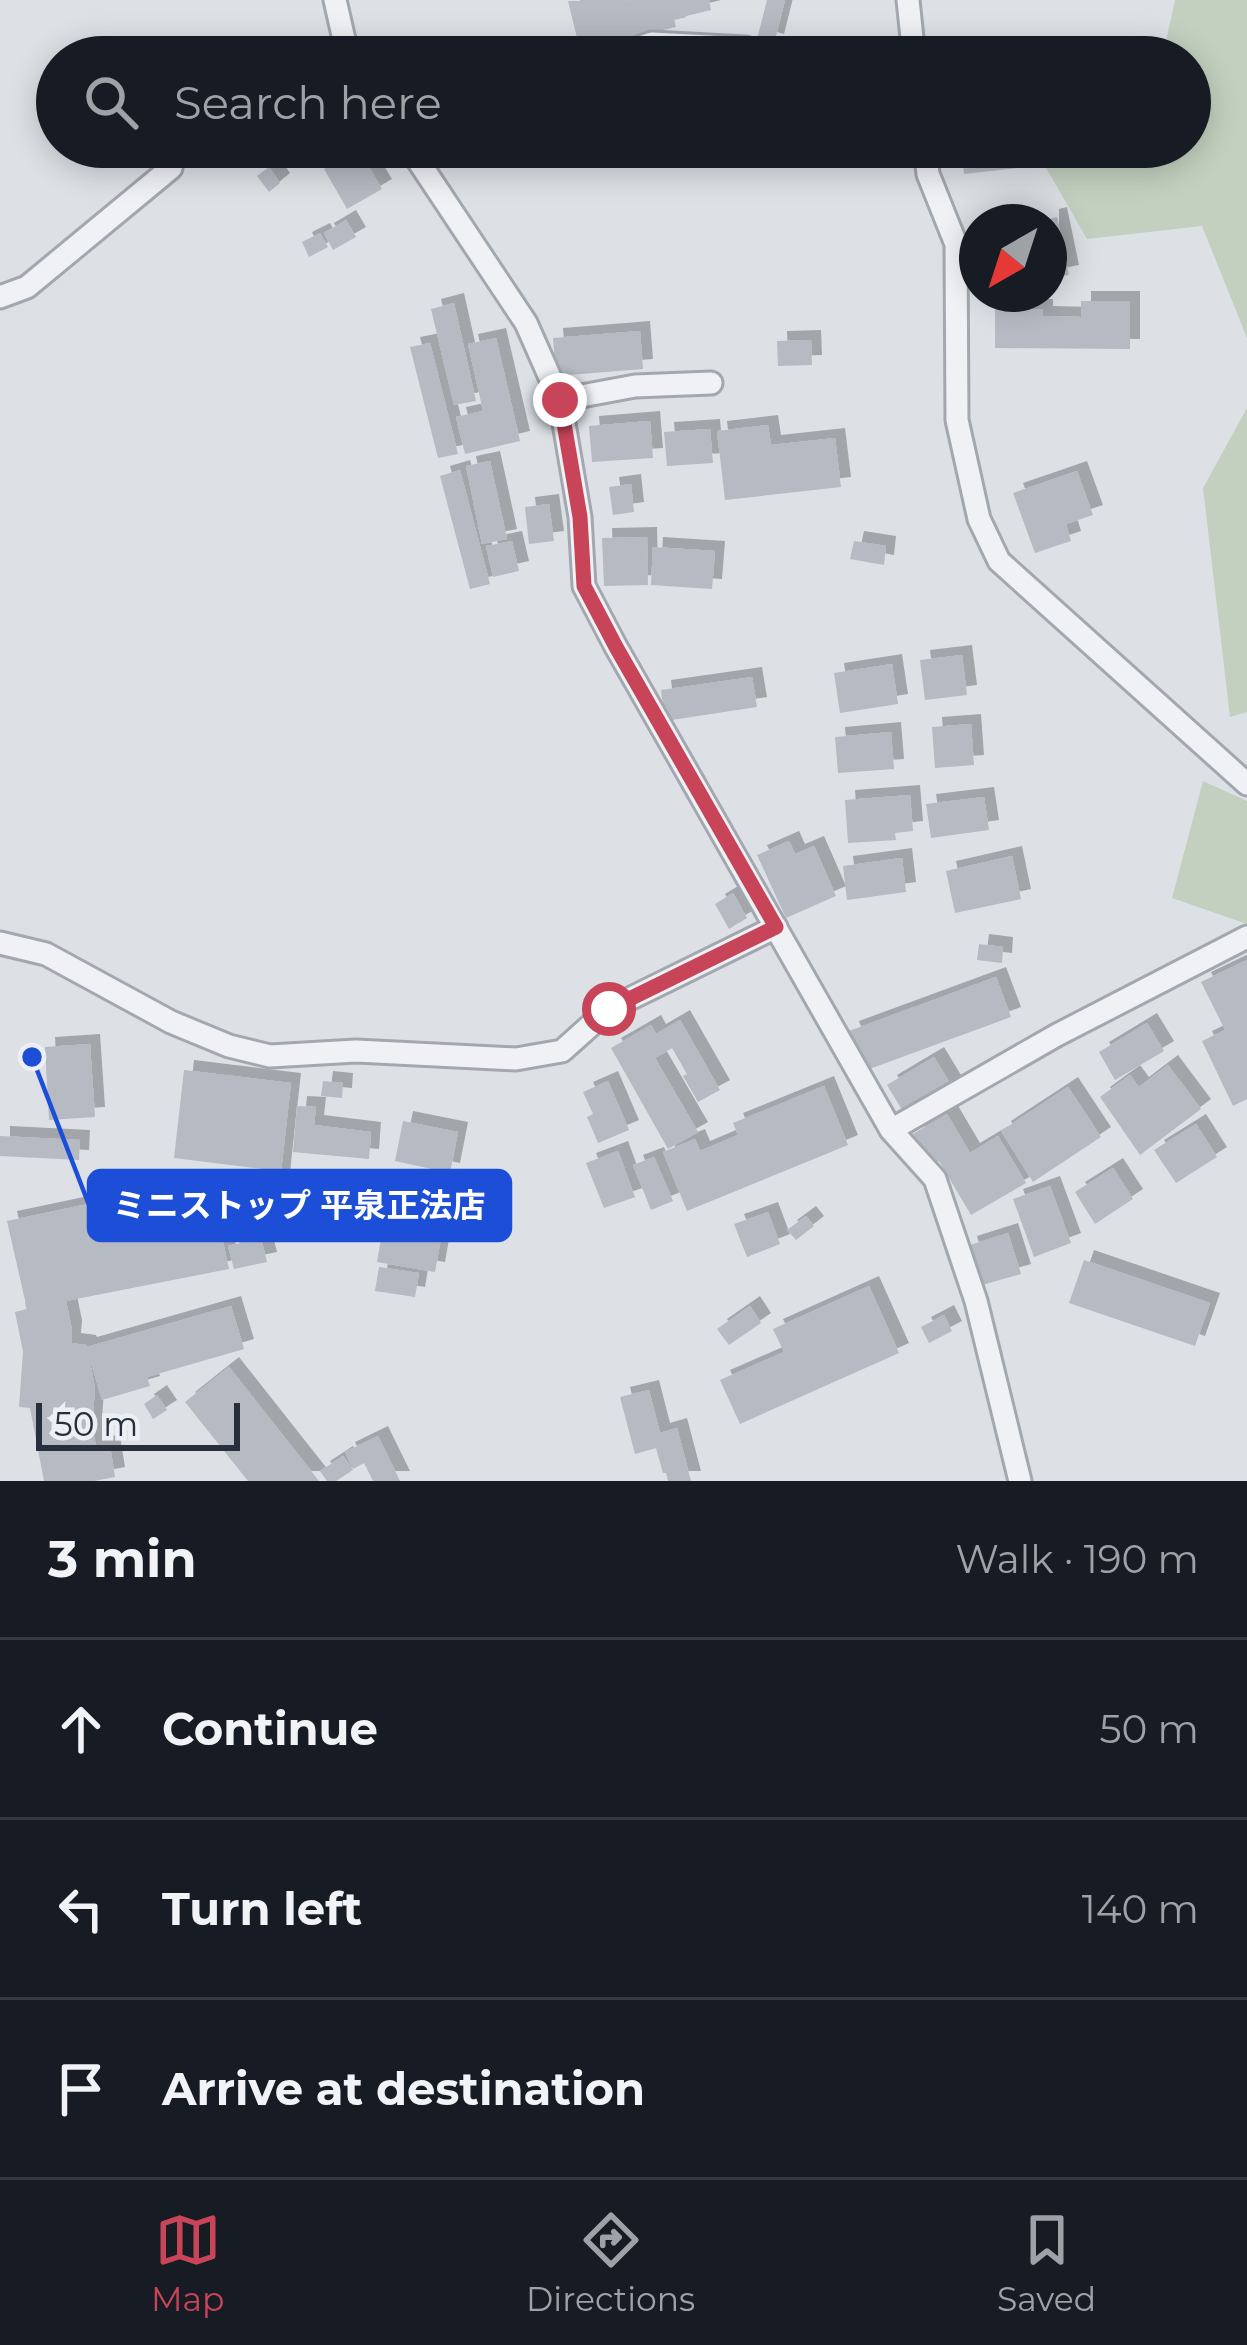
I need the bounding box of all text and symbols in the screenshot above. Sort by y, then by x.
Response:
search box [36,36,1211,168]
icon: search [78,69,144,135]
text: Search here [174,75,442,130]
north arrow [959,204,1067,312]
route end [533,373,587,427]
route start [582,982,636,1036]
callout: ミニストップ 平泉正法店 [89,1171,510,1240]
text: ミニストップ 平泉正法店 [113,1185,485,1225]
scale bar [36,1397,240,1450]
text: 50 m [54,1404,138,1444]
text: 3 min [48,1528,197,1590]
text: Walk · 190 m [955,1535,1199,1583]
icon: ahead [48,1696,114,1762]
text: Continue [162,1701,378,1756]
text: 50 m [1100,1705,1199,1753]
icon: left [48,1876,114,1942]
text: Turn left [162,1881,362,1936]
text: 140 m [1082,1885,1199,1933]
icon: arrive [48,2056,114,2122]
text: Arrive at destination [162,2061,645,2116]
tab: Map [151,2207,224,2319]
tab: Directions [526,2207,695,2319]
tab: Saved [997,2207,1096,2319]

